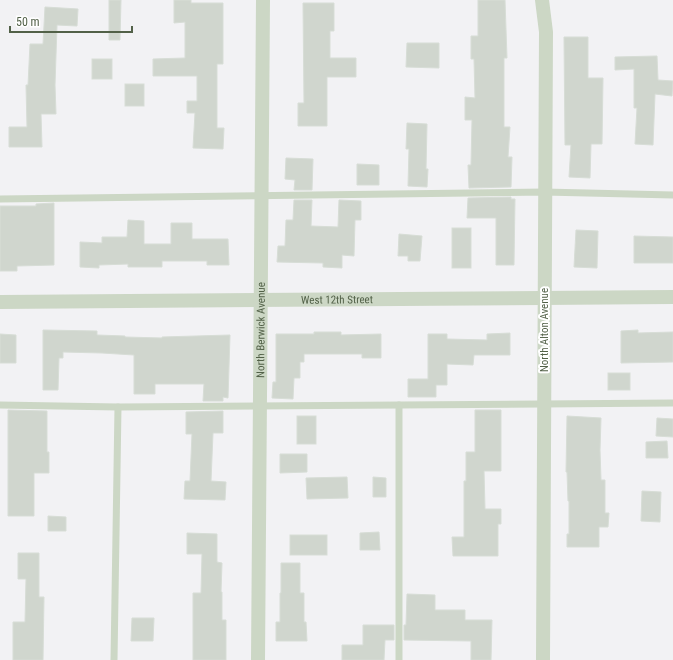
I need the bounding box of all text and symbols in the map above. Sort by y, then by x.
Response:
scale bar [10,8,132,34]
text: 50 m [16,15,40,29]
street label: North Berwick Avenue [254,282,267,378]
street label: North Alton Avenue [538,288,551,372]
street label: West 12th Street [301,293,373,306]

